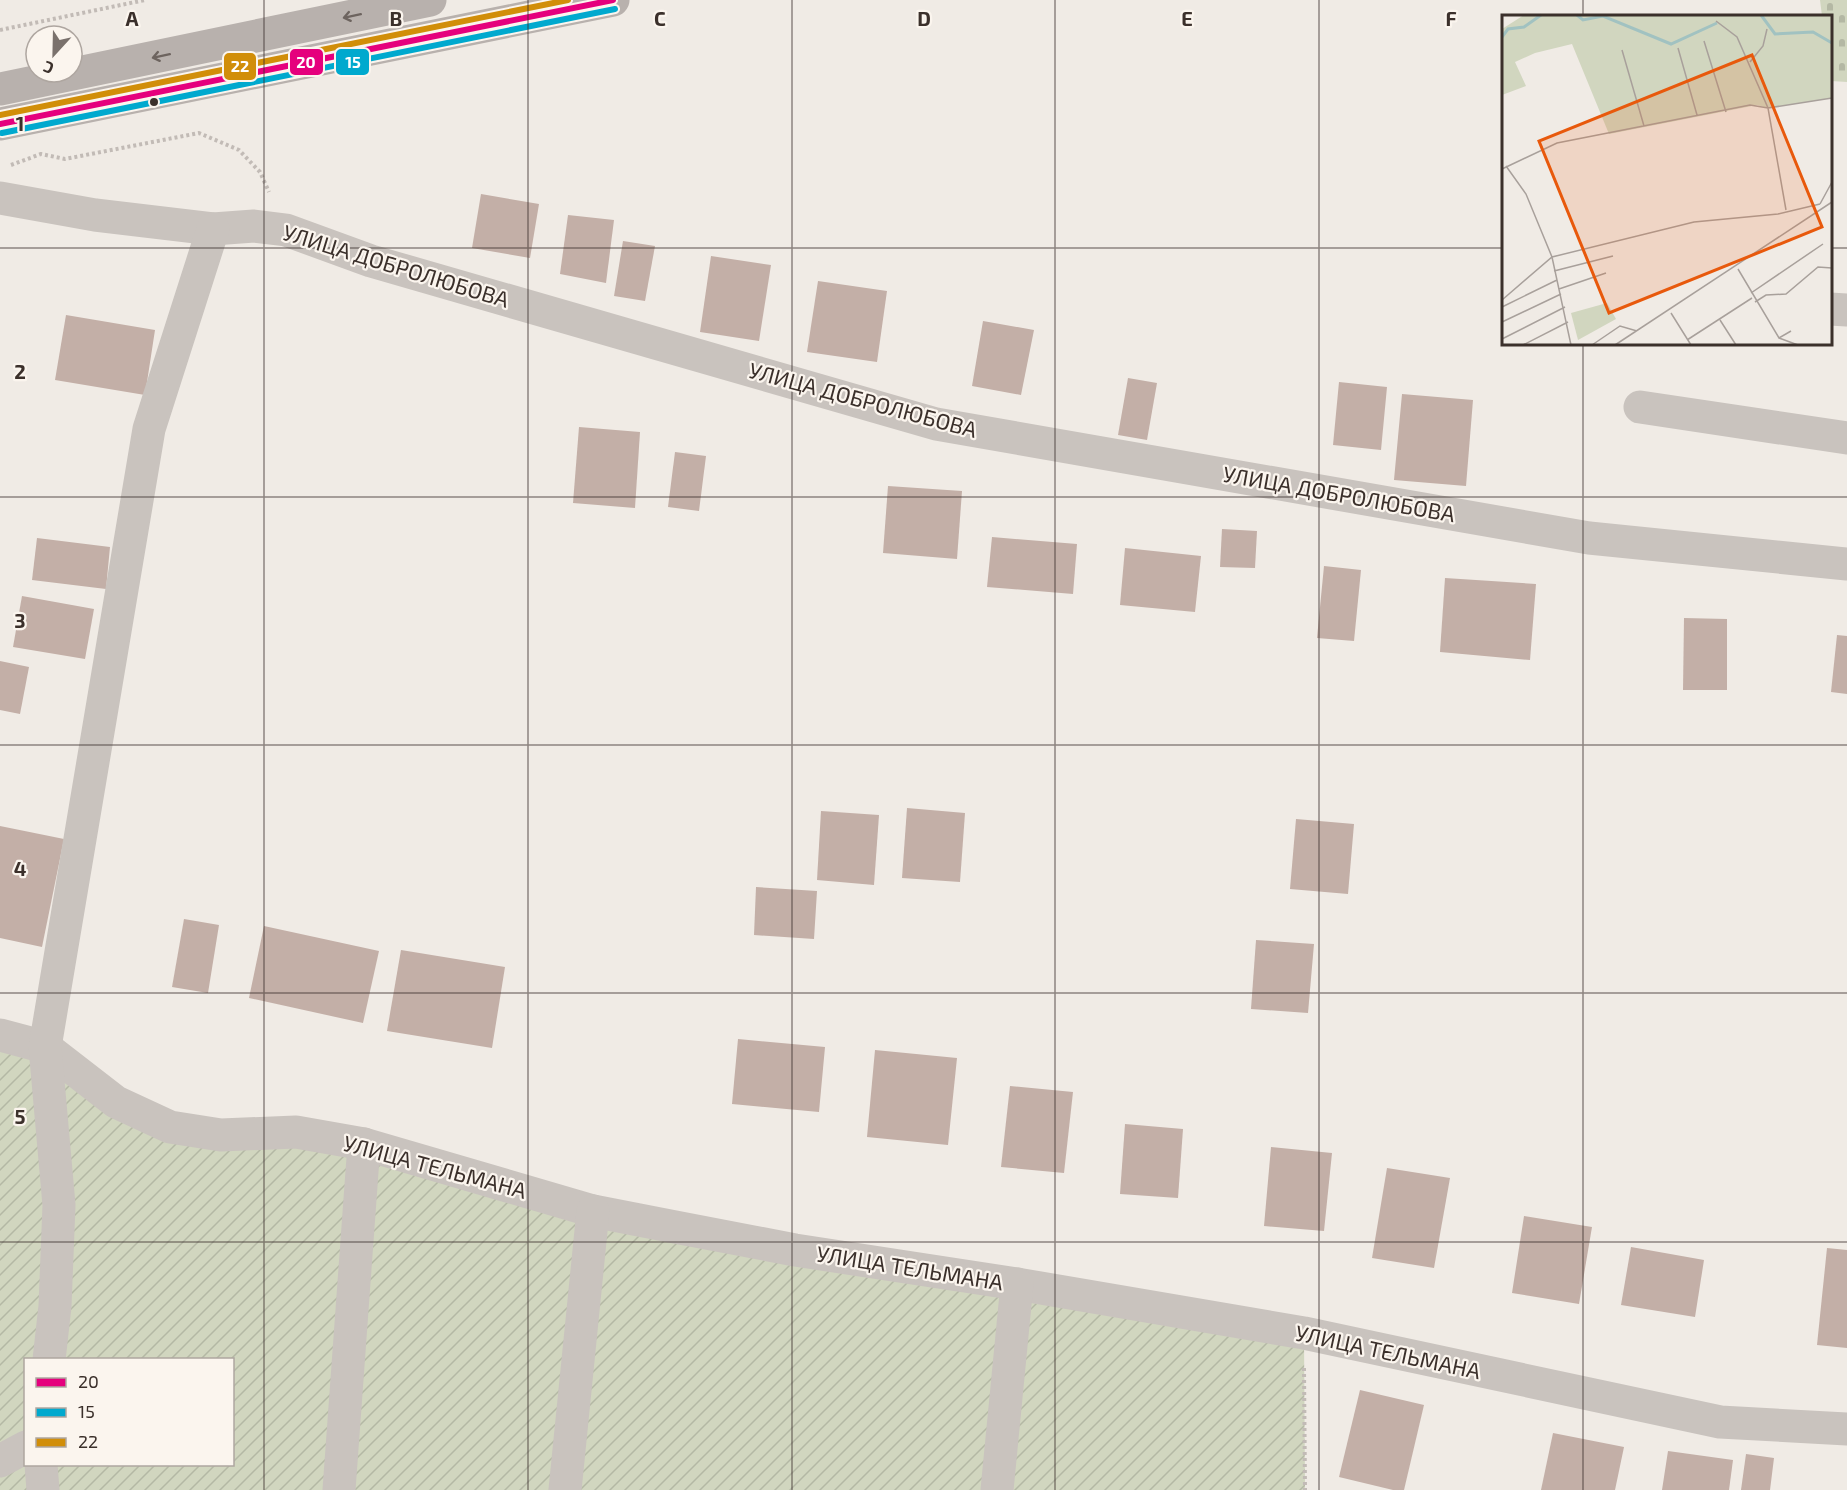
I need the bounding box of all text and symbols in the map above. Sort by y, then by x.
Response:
text: A [125,6,139,30]
text: B [390,6,402,30]
text: C [654,6,666,30]
text: D [917,6,931,30]
text: E [1181,6,1193,30]
text: F [1445,6,1457,30]
one-way arrow [343,11,362,22]
inset map [1502,15,1832,345]
north arrow [24,24,84,84]
line badge: 20 [289,48,324,76]
line badge: 15 [335,48,370,76]
one-way arrow [152,51,171,62]
line badge: 22 [223,52,257,81]
text: 20 [296,52,316,71]
text: 15 [345,52,361,71]
text: 22 [231,56,249,75]
text: С [40,58,56,79]
unlabelled marker [148,96,160,108]
text: 1 [16,111,24,135]
street label: УЛИЦА ДОБРОЛЮБОВА [280,218,513,312]
street label: УЛИЦА ДОБРОЛЮБОВА [746,356,980,442]
text: 2 [14,359,26,383]
street label: УЛИЦА ДОБРОЛЮБОВА [1221,460,1458,526]
text: 3 [14,608,26,632]
text: 4 [14,856,27,880]
text: 5 [14,1104,26,1128]
street label: УЛИЦА ТЕЛЬМАНА [341,1129,530,1203]
street label: УЛИЦА ТЕЛЬМАНА [815,1239,1006,1295]
street label: УЛИЦА ТЕЛЬМАНА [1293,1319,1483,1383]
legend [24,1358,234,1466]
text: 20 [78,1370,99,1392]
text: 15 [78,1400,95,1422]
text: 22 [78,1430,98,1452]

